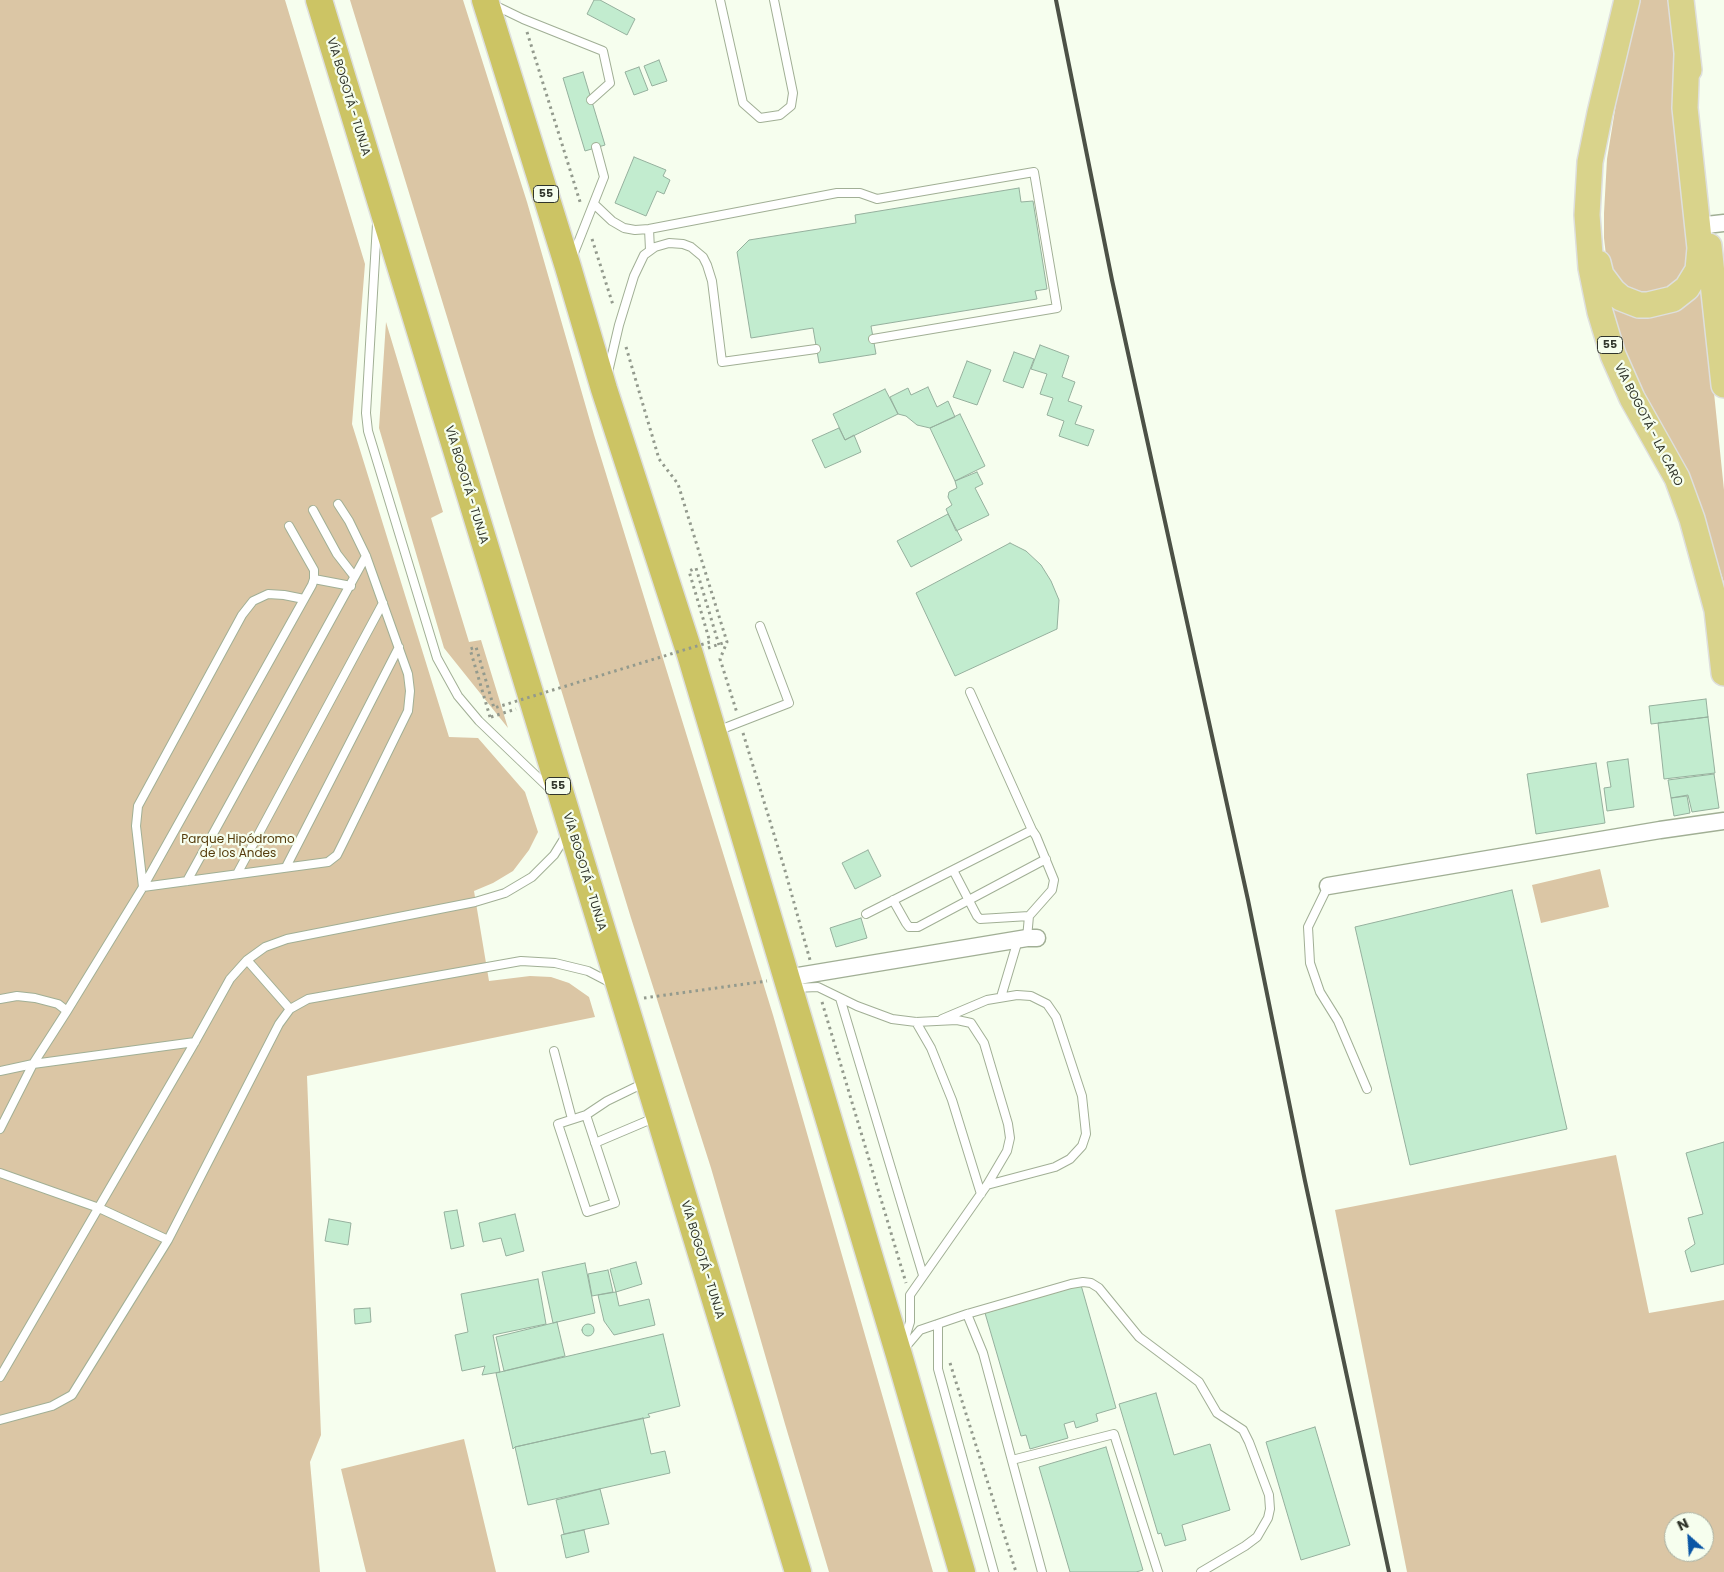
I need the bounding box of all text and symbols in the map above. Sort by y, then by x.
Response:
street label: VÍA BOGOTÁ - TUNJA [323,36,373,158]
road number: 55 [534,185,558,202]
road number: 55 [1598,336,1622,354]
street label: VÍA BOGOTÁ - LA CARO [1611,361,1685,489]
street label: VÍA BOGOTÁ - TUNJA [441,424,491,546]
road number: 55 [546,778,570,794]
street label: VÍA BOGOTÁ - TUNJA [559,811,609,933]
park label: Parque Hipódromo de los Andes [181,833,295,861]
street label: VÍA BOGOTÁ - TUNJA [677,1199,727,1321]
north arrow [1664,1512,1714,1562]
text: N [1674,1513,1692,1536]

